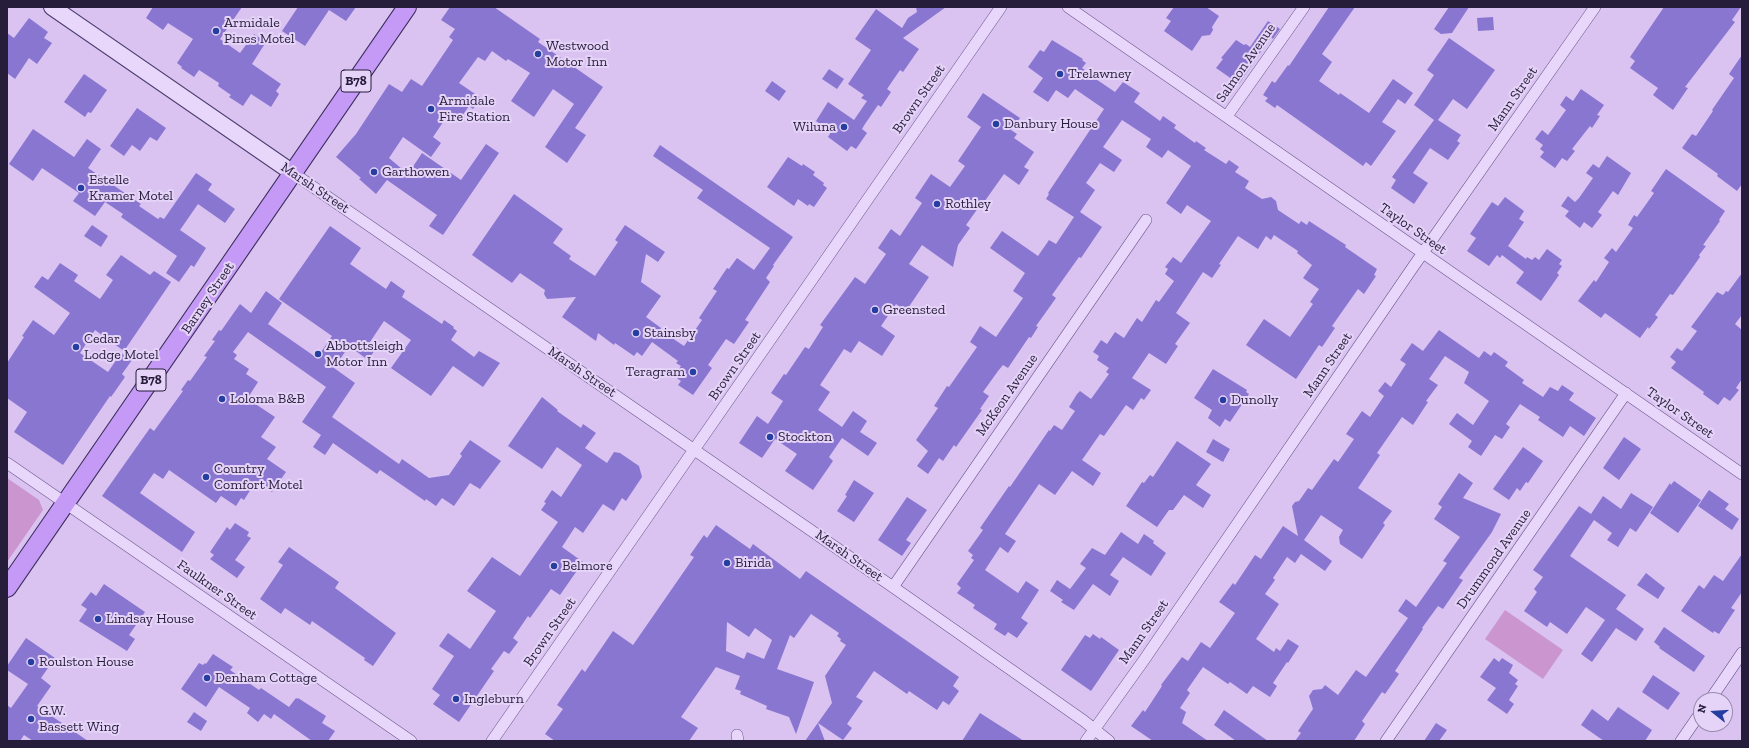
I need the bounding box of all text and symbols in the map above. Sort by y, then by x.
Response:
place label: Armidale Pines Motel [224,15,295,48]
street label: Salmon Avenue [1213,20,1279,106]
marker: Armidale Pines Motel [211,26,221,36]
place label: Westwood Motor Inn [546,38,609,70]
marker: Westwood Motor Inn [533,49,543,59]
street label: Brown Street [889,61,949,137]
street label: Mann Street [1485,63,1541,135]
place label: Trelawney [1068,66,1131,82]
marker: Trelawney [1055,69,1065,79]
road number: B78 [341,70,371,92]
place label: Armidale Fire Station [439,93,510,126]
marker: Armidale Fire Station [426,104,436,114]
place label: Danbury House [1004,116,1098,132]
place label: Wiluna [793,119,836,135]
marker: Danbury House [991,119,1001,129]
marker: Wiluna [839,122,849,132]
street label: Marsh Street [278,159,352,217]
place label: Garthowen [382,164,450,180]
marker: Garthowen [369,167,379,177]
place label: Estelle Kramer Motel [89,172,173,204]
marker: Estelle Kramer Motel [76,183,86,193]
place label: Rothley [945,196,991,212]
marker: Rothley [932,199,942,209]
street label: Taylor Street [1376,200,1450,258]
street label: Barney Street [178,259,238,337]
place label: Greensted [883,302,945,318]
marker: Greensted [870,305,880,315]
place label: Stainsby [644,325,696,341]
marker: Stainsby [631,328,641,338]
street label: Brown Street [705,328,765,404]
street label: Mann Street [1300,329,1356,401]
place label: Cedar Lodge Motel [84,331,159,364]
place label: Abbottsleigh Motor Inn [326,338,403,370]
marker: Cedar Lodge Motel [71,342,81,352]
street label: Marsh Street [545,343,619,401]
marker: Abbottsleigh Motor Inn [313,349,323,359]
street label: McKeon Avenue [972,351,1042,439]
place label: Teragram [626,364,685,380]
marker: Teragram [688,367,698,377]
road number: B78 [136,369,166,391]
street label: Taylor Street [1643,384,1717,442]
place label: Loloma B&B [230,391,305,407]
place label: Dunolly [1231,392,1278,408]
marker: Loloma B&B [217,394,227,404]
marker: Dunolly [1218,395,1228,405]
place label: Stockton [778,429,832,445]
marker: Stockton [765,432,775,442]
place label: Country Comfort Motel [214,461,303,494]
marker: Country Comfort Motel [201,472,211,482]
street label: Drummond Avenue [1453,506,1535,612]
street label: Marsh Street [812,526,886,586]
place label: Birida [735,555,772,571]
street label: Faulkner Street [174,556,260,624]
place label: Belmore [562,558,612,574]
marker: Birida [722,558,732,568]
marker: Belmore [549,561,559,571]
street label: Brown Street [520,594,580,670]
street label: Mann Street [1116,596,1172,668]
place label: Lindsay House [106,611,194,627]
marker: Lindsay House [93,614,103,624]
place label: Roulston House [39,654,134,670]
marker: Roulston House [26,657,36,667]
place label: Denham Cottage [215,670,317,686]
marker: Denham Cottage [202,673,212,683]
place label: Ingleburn [464,691,524,707]
north arrow [1693,692,1733,732]
marker: Ingleburn [451,694,461,704]
place label: G.W. Bassett Wing [39,703,119,736]
text: N [1695,703,1709,715]
marker: G.W. Bassett Wing [26,714,36,724]

